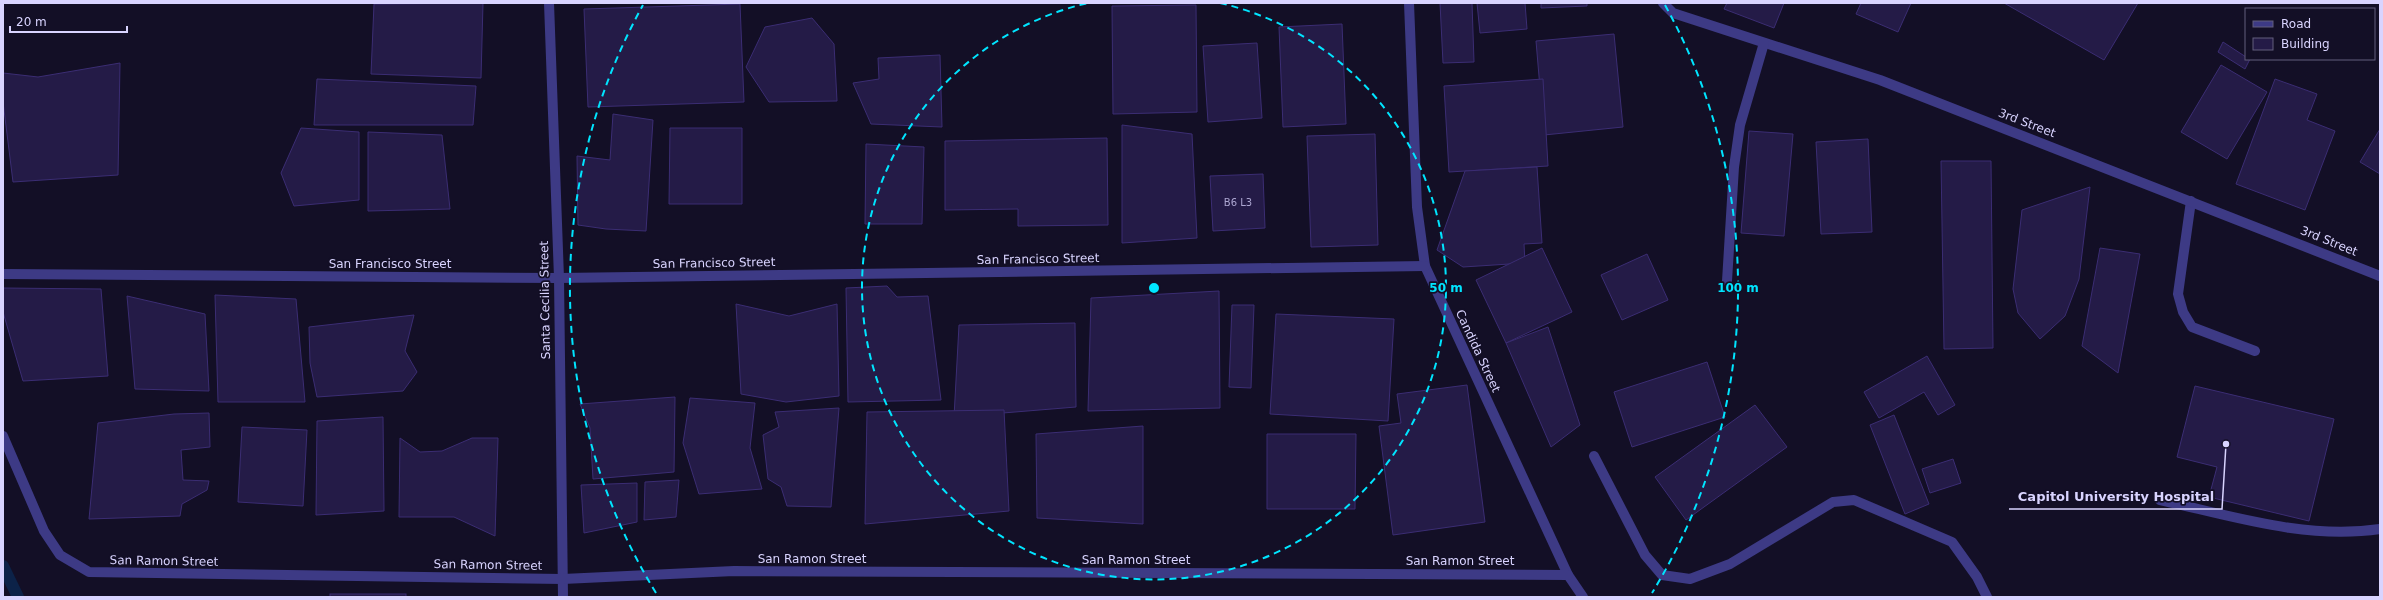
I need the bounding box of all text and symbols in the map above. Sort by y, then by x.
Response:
scale bar [10,8,127,34]
legend [2245,8,2375,60]
text: 20 m [16,15,47,29]
text: Road [2281,17,2311,31]
text: Building [2281,37,2330,51]
street label: 3rd Street [1996,106,2058,140]
house number: B6 L3 [1224,197,1252,208]
street label: 3rd Street [2298,223,2360,259]
street label: Santa Cecilia Street [537,240,553,359]
street label: San Francisco Street [977,251,1100,267]
street label: San Francisco Street [653,255,776,271]
street label: San Francisco Street [329,257,452,271]
centre of rings [1147,281,1161,295]
text: 50 m [1429,281,1463,295]
text: 100 m [1717,281,1759,295]
street label: Candida Street [1453,307,1503,395]
callout: Capitol University Hospital [2009,484,2222,509]
text: Capitol University Hospital [2018,489,2214,504]
street label: San Ramon Street [758,552,867,566]
street label: San Ramon Street [110,553,219,569]
street label: San Ramon Street [1082,553,1191,567]
street label: San Ramon Street [1406,554,1515,568]
street label: San Ramon Street [434,557,543,573]

